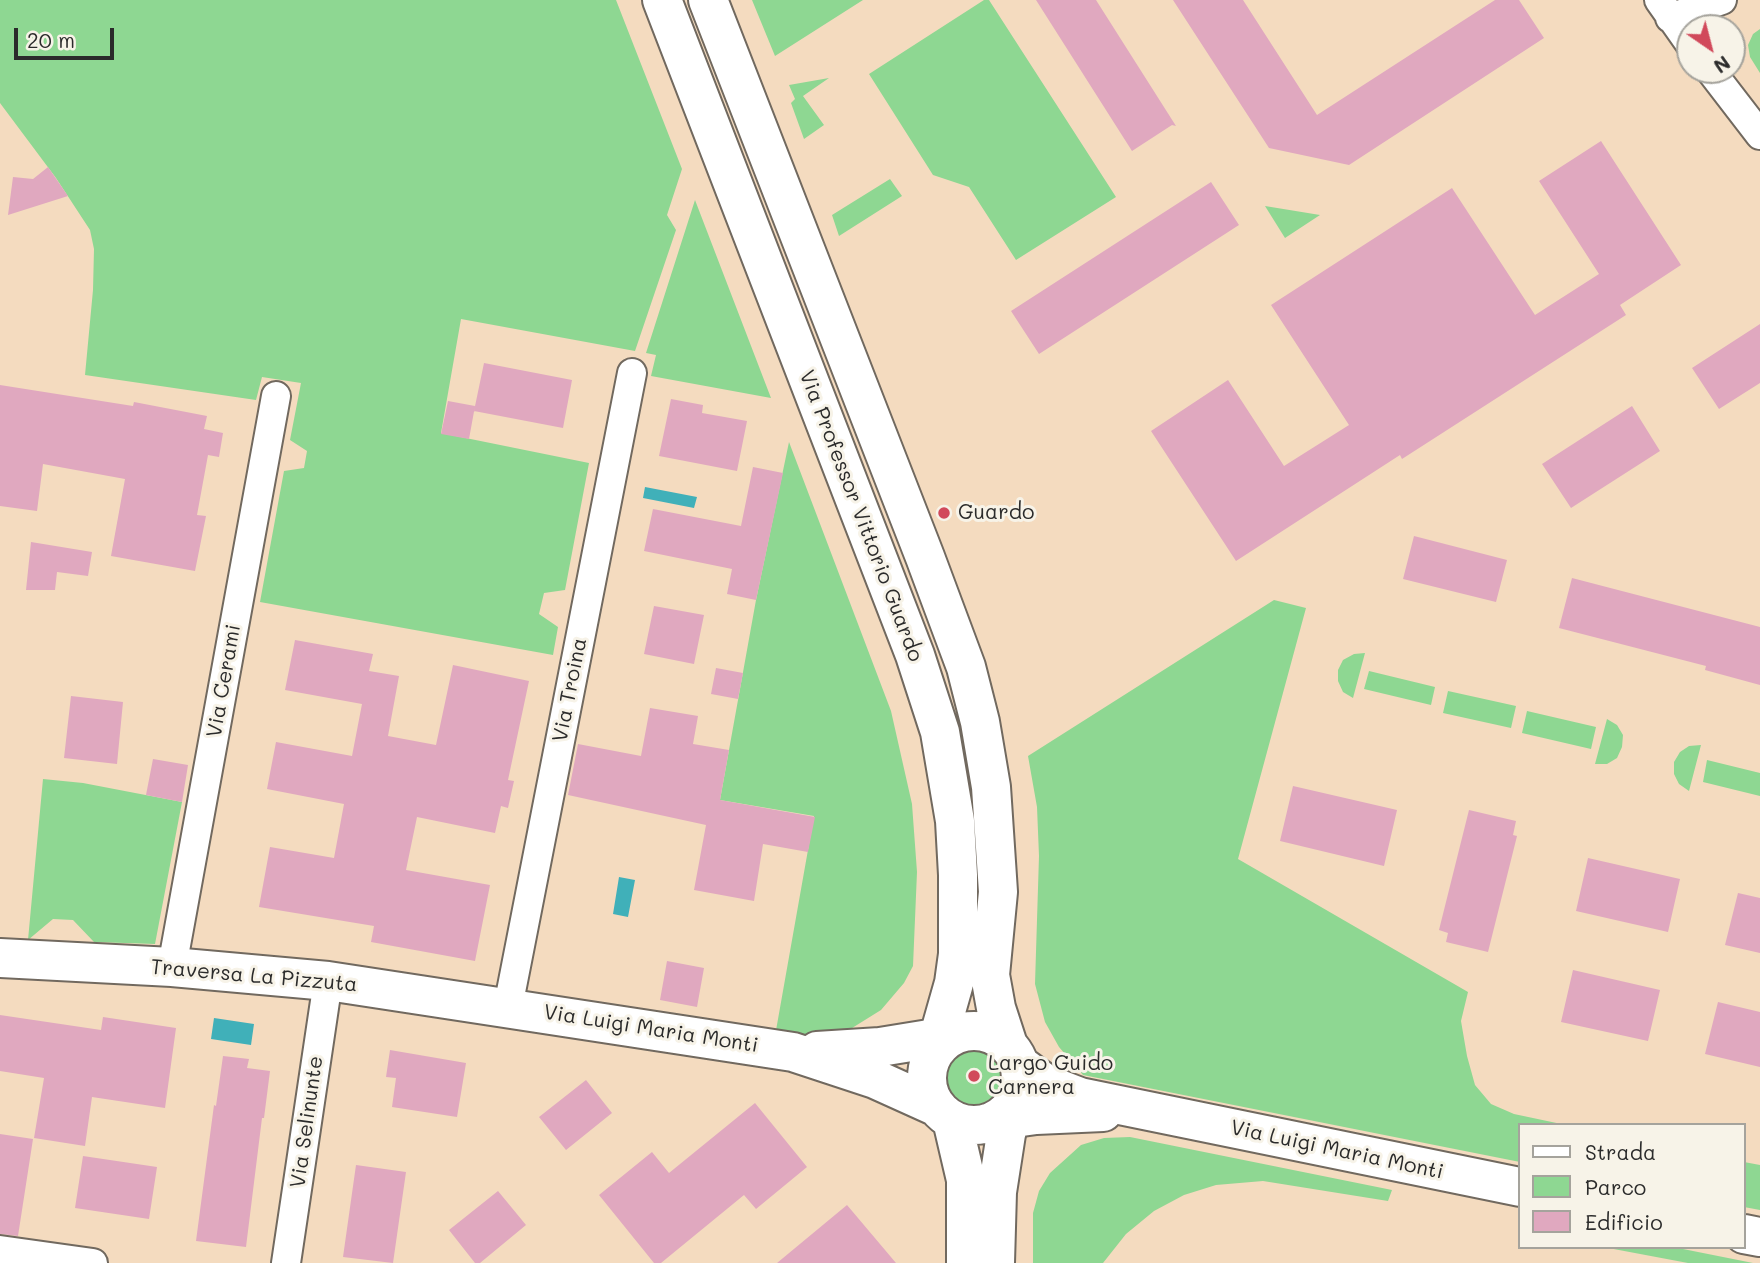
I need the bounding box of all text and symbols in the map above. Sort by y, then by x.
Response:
scale bar [18,14,117,58]
north arrow [1676,14,1746,84]
text: 20 m [27,26,75,53]
text: N [1709,51,1735,79]
street label: Via Professor Vittorio Guardo [794,367,928,665]
place label: Guardo [958,500,1034,526]
marker: Guardo [936,505,952,521]
street label: Via Cerami [202,622,246,740]
street label: Via Troina [548,636,592,744]
street label: Traversa La Pizzuta [150,954,358,998]
street label: Via Luigi Maria Monti [542,1000,760,1058]
place label: Largo Guido Carnera [988,1051,1113,1101]
street label: Via Selinunte [285,1054,329,1190]
marker: Largo Guido Carnera [966,1068,982,1084]
street label: Via Luigi Maria Monti [1228,1115,1446,1185]
legend [1518,1123,1746,1249]
text: Strada [1585,1138,1656,1165]
text: Parco [1585,1173,1646,1200]
text: Edificio [1585,1208,1663,1235]

